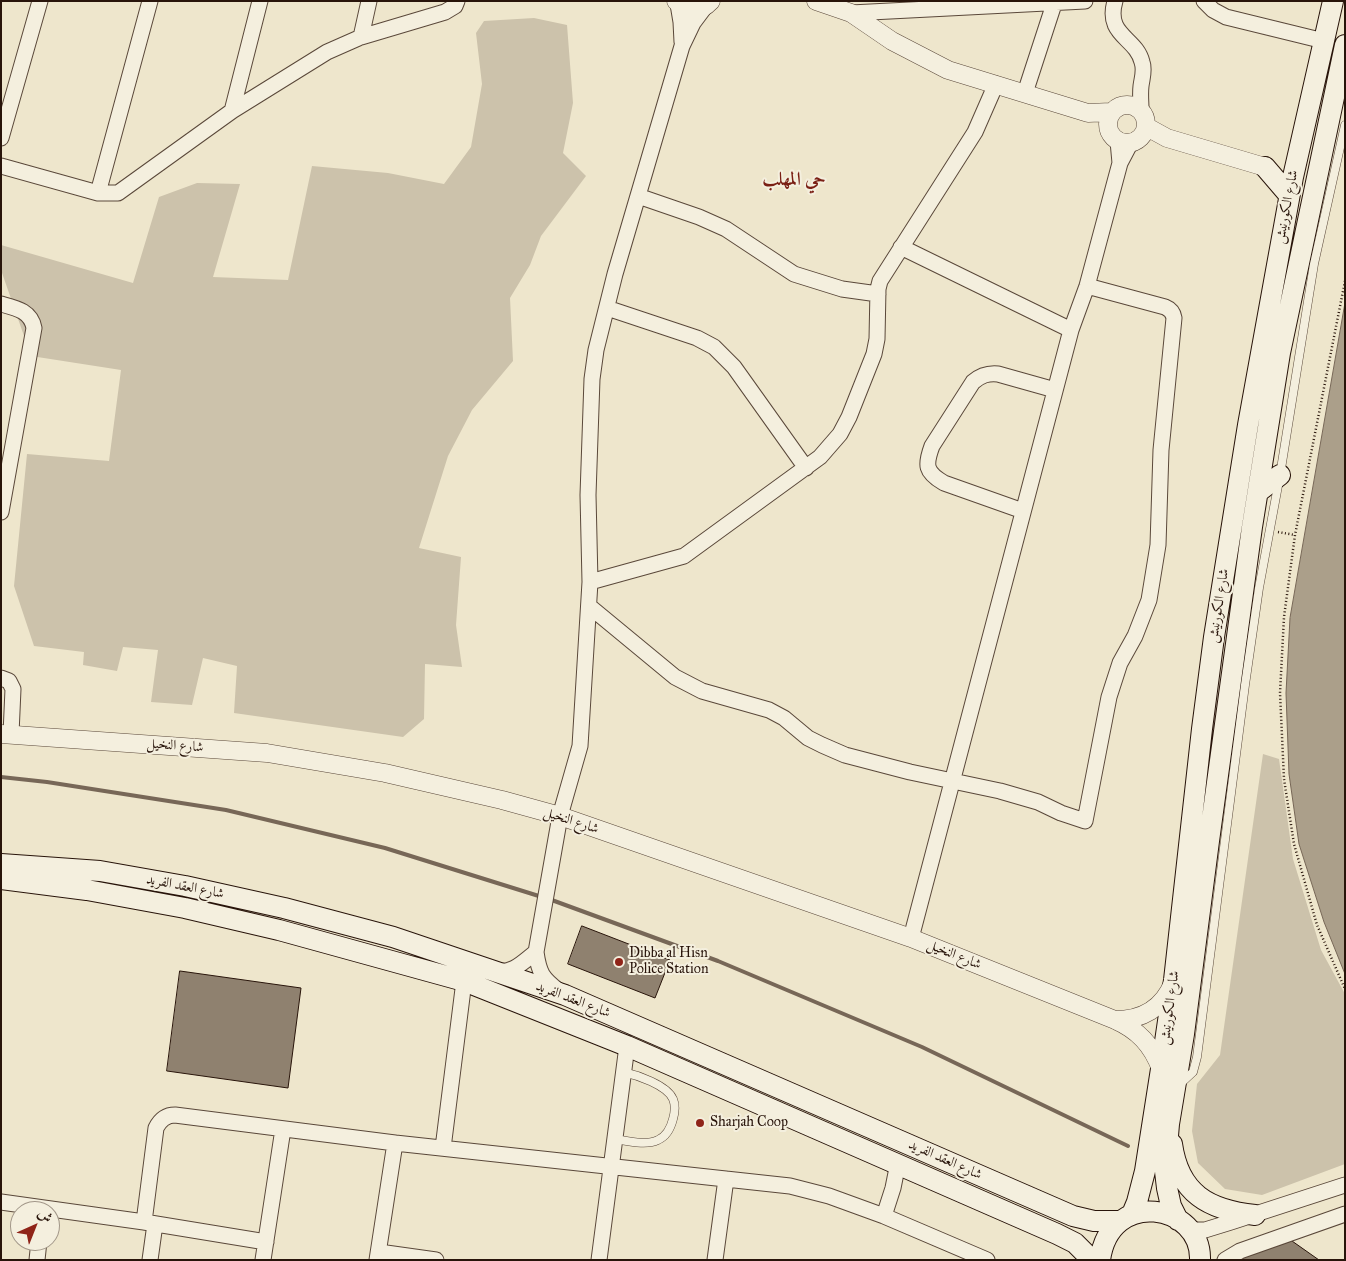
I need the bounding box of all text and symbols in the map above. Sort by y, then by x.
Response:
district label: حي المهلب [762,169,826,191]
street label: شارع الكورنيش [1272,169,1302,245]
street label: شارع الكورنيش [1205,568,1233,644]
street label: شارع النخيل [146,736,204,756]
street label: شارع النخيل [541,804,601,838]
street label: شارع العقد الفريد [145,871,225,903]
street label: شارع النخيل [924,936,984,974]
place label: Dibba al Hisn Police Station [629,946,709,979]
marker: Dibba al Hisn Police Station [613,956,625,968]
street label: شارع الكورنيش [1156,970,1184,1046]
street label: شارع العقد الفريد [533,978,613,1022]
place label: Sharjah Coop [710,1115,788,1131]
marker: Sharjah Coop [694,1117,706,1129]
street label: شارع العقد الفريد [906,1136,984,1184]
north arrow [10,1201,60,1251]
text: ش [34,1205,56,1227]

